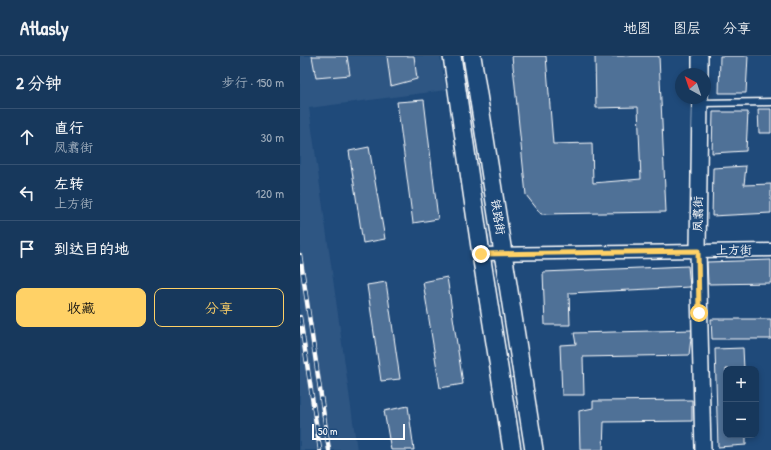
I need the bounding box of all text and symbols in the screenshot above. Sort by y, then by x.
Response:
text: Atlasly [20,15,69,41]
text: 地图 [623,18,651,37]
text: 图层 [673,18,701,37]
text: 分享 [723,18,751,37]
north arrow [675,68,711,104]
text: 2 分钟 [16,71,62,94]
text: 步行 · 150 m [222,73,284,91]
text: 直行 [54,117,84,138]
icon: ahead [16,126,38,148]
text: 30 m [261,128,284,146]
text: 凤翥街 [54,138,93,156]
text: 左转 [54,173,84,194]
icon: left [16,182,38,204]
text: 120 m [256,184,284,202]
text: 上方街 [54,194,93,212]
street label: 凤翥街 [689,196,706,232]
street label: 铁路街 [487,198,510,236]
icon: arrive [16,238,38,260]
text: 到达目的地 [54,238,129,259]
street label: 上方街 [716,241,752,258]
route end [472,245,490,263]
button: 收藏 [16,288,146,327]
button: 分享 [154,288,284,327]
route start [690,304,708,322]
map controls [723,366,759,438]
button: + [723,366,759,402]
button: − [723,402,759,438]
scale bar [312,422,405,441]
text: 50 m [318,424,338,438]

